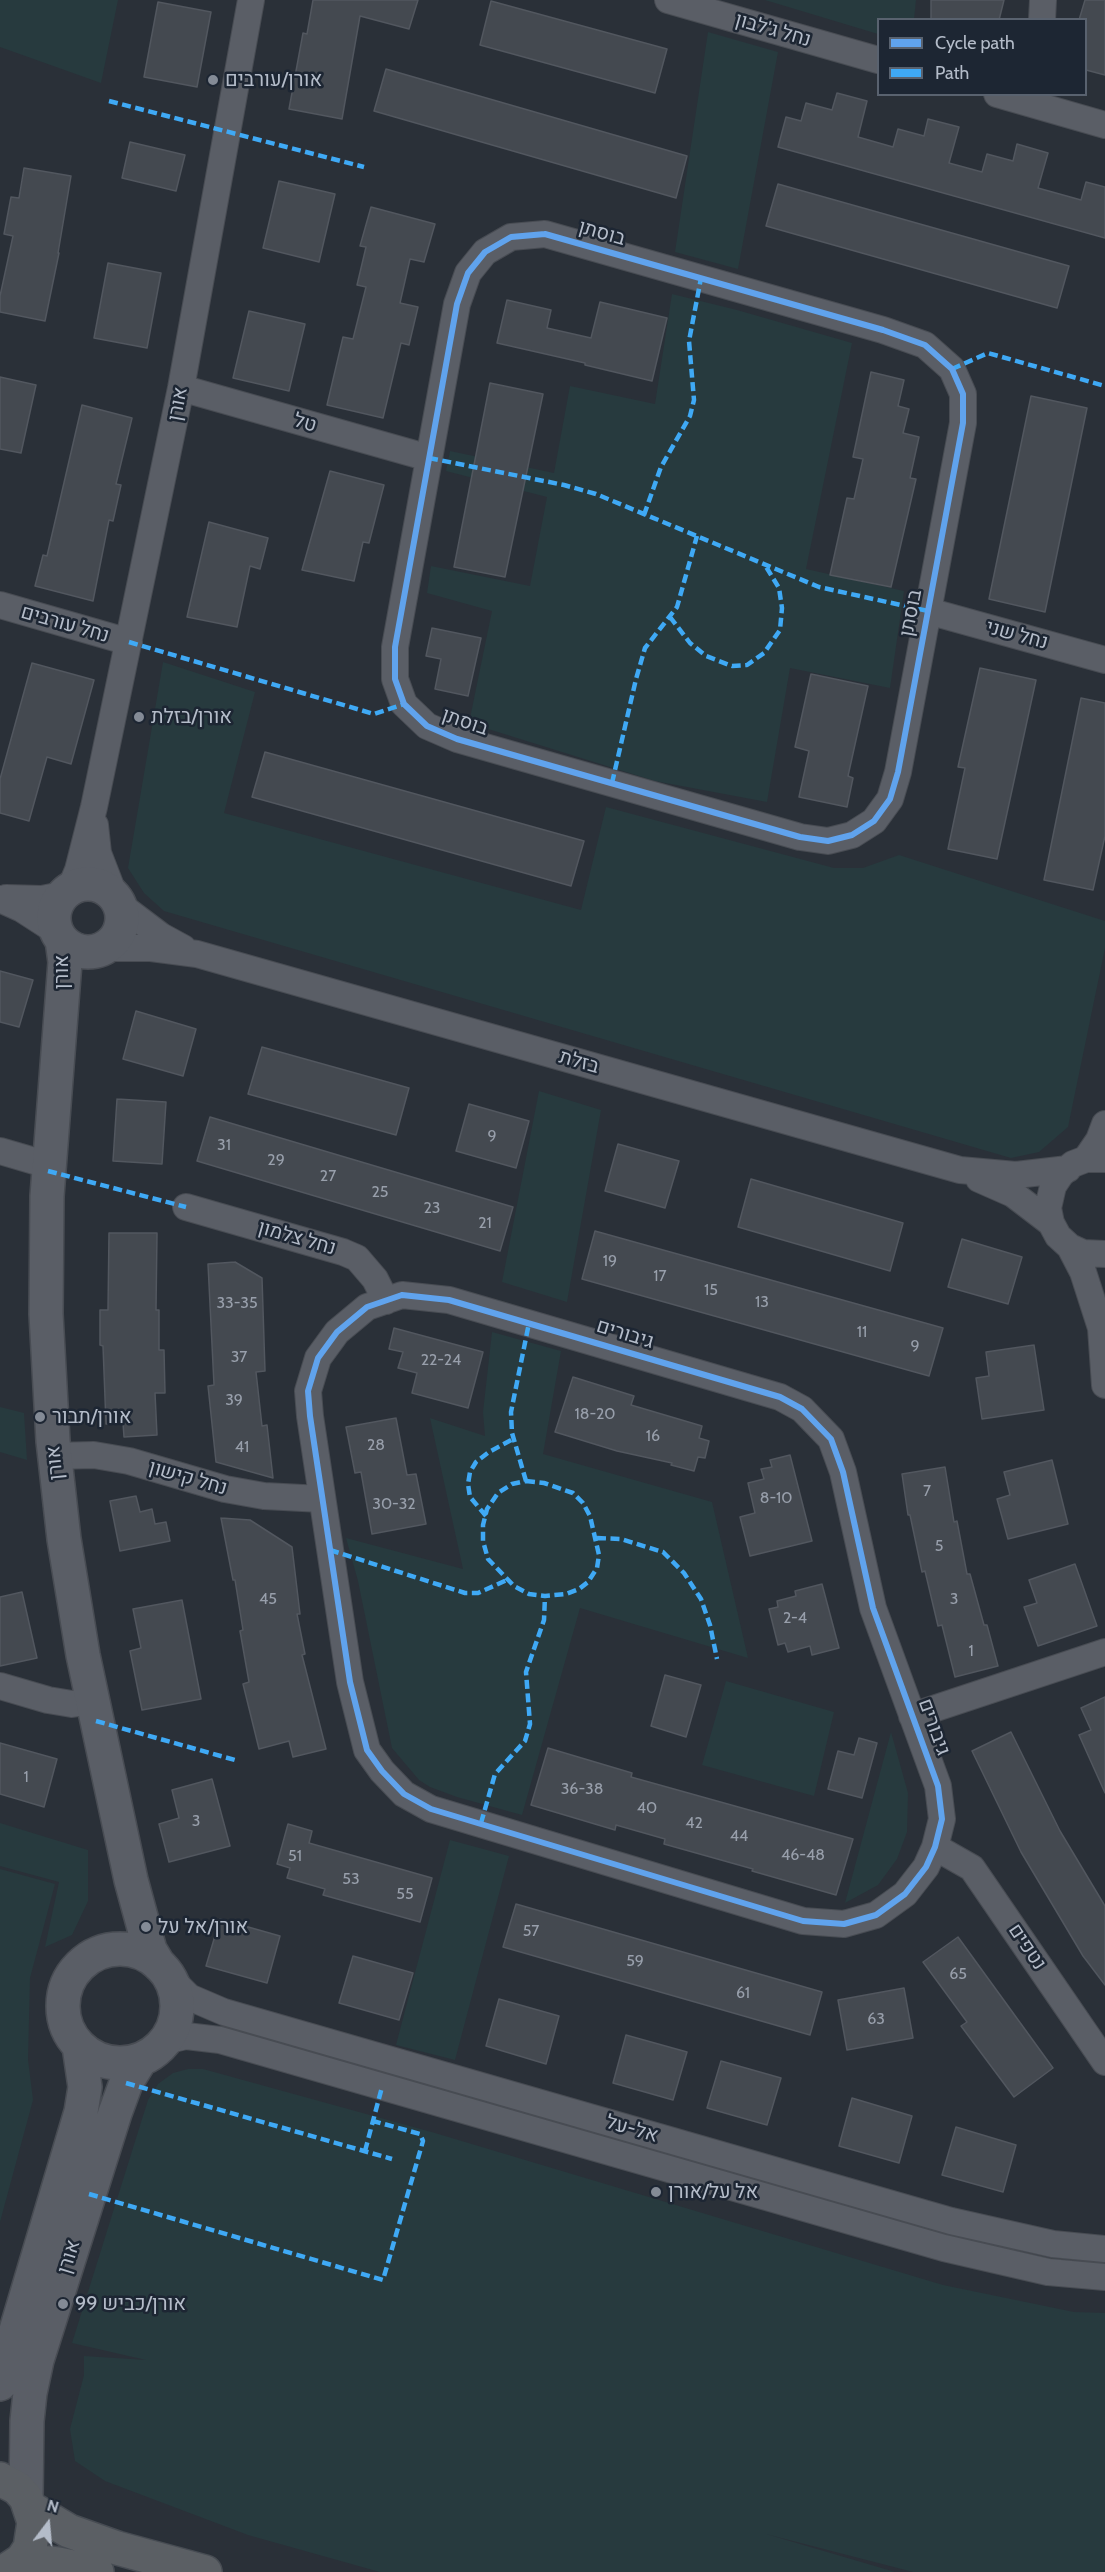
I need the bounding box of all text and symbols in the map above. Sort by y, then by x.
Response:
street label: נחל ג'לבון [732,8,814,52]
legend [877,18,1087,96]
text: Cycle path [935,32,1015,54]
text: Path [935,62,969,84]
place label: אורן/עורבים [225,68,322,92]
marker: אורן/עורבים [206,73,220,87]
street label: בוסתן [576,215,628,251]
street label: אורן [163,385,193,423]
street label: טל [291,408,319,438]
street label: בוסתן [895,587,927,639]
street label: נחל עורבים [18,600,112,648]
street label: נחל שני [983,615,1051,655]
street label: בוסתן [439,703,491,741]
place label: אורן/בזלת [151,705,232,729]
marker: אורן/בזלת [132,710,146,724]
street label: אורן [50,955,74,989]
street label: בזלת [556,1045,602,1079]
house number: 9 [487,1126,497,1146]
house number: 31 [217,1135,231,1155]
house number: 29 [267,1150,285,1170]
house number: 27 [320,1166,336,1186]
house number: 25 [371,1182,389,1202]
house number: 23 [423,1198,441,1218]
house number: 21 [478,1213,492,1233]
street label: נחל צלמון [255,1215,339,1261]
house number: 19 [603,1251,617,1271]
house number: 17 [653,1266,667,1286]
house number: 15 [704,1280,718,1300]
house number: 13 [755,1292,769,1312]
house number: 33-35 [216,1293,258,1313]
street label: גיבורים [593,1314,657,1354]
house number: 11 [857,1322,867,1342]
house number: 9 [910,1336,920,1356]
house number: 37 [231,1347,247,1367]
house number: 22-24 [421,1350,461,1370]
house number: 39 [225,1390,243,1410]
house number: 18-20 [575,1404,615,1424]
place label: אורן/תבור [52,1405,131,1429]
marker: אורן/תבור [33,1410,47,1424]
house number: 16 [646,1426,660,1446]
house number: 28 [367,1435,385,1455]
house number: 41 [235,1437,249,1457]
street label: אורן [41,1445,69,1481]
street label: נחל קישון [146,1455,230,1501]
house number: 7 [923,1481,931,1501]
house number: 8-10 [760,1488,792,1508]
house number: 30-32 [372,1494,416,1514]
house number: 5 [935,1536,943,1556]
house number: 45 [259,1589,277,1609]
house number: 3 [950,1589,958,1609]
house number: 2-4 [783,1608,807,1628]
house number: 1 [968,1641,974,1661]
street label: גיבורים [913,1695,955,1759]
house number: 1 [23,1767,29,1787]
house number: 36-38 [561,1779,603,1799]
house number: 40 [637,1798,657,1818]
house number: 3 [192,1811,200,1831]
house number: 42 [685,1813,703,1833]
house number: 44 [730,1826,748,1846]
house number: 46-48 [781,1845,825,1865]
house number: 51 [288,1846,302,1866]
house number: 53 [342,1869,360,1889]
house number: 55 [396,1884,414,1904]
place label: אורן/אל על [158,1915,248,1939]
street label: נטפים [1003,1919,1051,1975]
marker: אורן/אל על [139,1920,153,1934]
house number: 57 [523,1921,539,1941]
house number: 59 [626,1951,644,1971]
house number: 65 [949,1964,967,1984]
house number: 61 [736,1983,750,2003]
house number: 63 [867,2009,885,2029]
street label: אל-על [603,2110,661,2148]
place label: אל על/אורן [668,2180,758,2204]
marker: אל על/אורן [649,2185,663,2199]
street label: אורן [53,2237,85,2277]
place label: אורן/כביש 99 [75,2292,186,2316]
marker: אורן/כביש 99 [56,2297,70,2311]
north arrow [18,2494,78,2554]
text: N [45,2496,61,2517]

